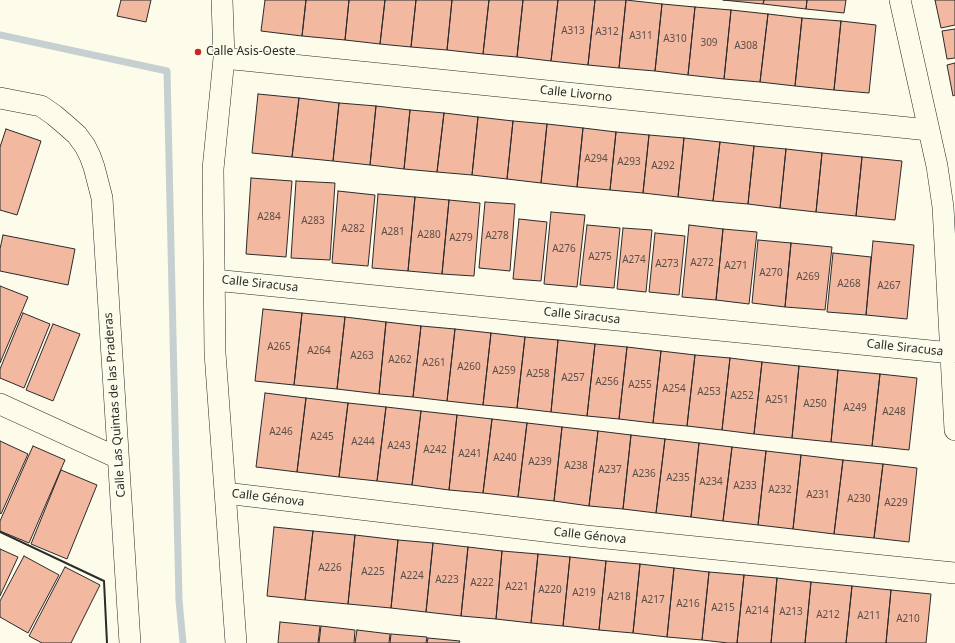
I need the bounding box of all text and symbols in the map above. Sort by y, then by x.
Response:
house number: A313 [561,25,585,37]
house number: A312 [595,26,619,38]
house number: A311 [629,30,653,42]
house number: A310 [663,33,687,45]
house number: 309 [700,37,718,49]
house number: A308 [734,40,758,52]
place label: Calle Asis-Oeste [206,45,296,59]
marker: Calle Asis-Oeste [193,47,203,57]
street label: Calle Livorno [539,83,613,105]
house number: A294 [584,153,608,165]
house number: A293 [617,156,641,168]
house number: A292 [651,160,675,172]
house number: A284 [257,211,281,223]
house number: A283 [301,215,325,227]
house number: A282 [341,223,365,235]
house number: A281 [381,226,405,238]
house number: A280 [417,229,441,241]
house number: A278 [485,230,509,242]
house number: A279 [449,232,473,244]
house number: A276 [552,243,576,255]
house number: A275 [588,251,612,263]
house number: A274 [622,254,646,266]
house number: A272 [690,257,714,269]
house number: A273 [655,258,679,270]
house number: A271 [724,260,748,272]
house number: A270 [759,267,783,279]
house number: A269 [796,271,820,283]
street label: Calle Siracusa [221,273,299,295]
house number: A268 [837,278,861,290]
house number: A267 [877,280,901,292]
street label: Calle Siracusa [543,305,621,327]
street label: Calle Las Quintas de las Praderas [101,312,129,498]
street label: Calle Siracusa [866,337,944,359]
house number: A265 [267,341,291,353]
house number: A264 [307,345,331,357]
house number: A263 [350,350,374,362]
house number: A262 [388,354,412,366]
house number: A261 [422,357,446,369]
house number: A260 [457,361,481,373]
house number: A259 [492,365,516,377]
house number: A258 [526,368,550,380]
house number: A257 [561,372,585,384]
house number: A256 [595,376,619,388]
house number: A255 [628,379,652,391]
house number: A254 [662,383,686,395]
house number: A253 [697,386,721,398]
house number: A252 [730,390,754,402]
house number: A251 [765,394,789,406]
house number: A250 [803,398,827,410]
house number: A249 [843,402,867,414]
house number: A248 [882,406,906,418]
house number: A246 [269,426,293,438]
house number: A245 [310,431,334,443]
house number: A244 [351,436,375,448]
house number: A243 [387,440,411,452]
house number: A242 [423,444,447,456]
house number: A241 [458,448,482,460]
house number: A240 [493,452,517,464]
house number: A239 [528,456,552,468]
house number: A238 [564,460,588,472]
house number: A237 [598,464,622,476]
house number: A236 [632,468,656,480]
house number: A235 [666,472,690,484]
house number: A234 [699,476,723,488]
house number: A233 [733,480,757,492]
house number: A232 [768,484,792,496]
street label: Calle Génova [231,486,305,510]
house number: A231 [806,489,830,501]
house number: A230 [847,493,871,505]
house number: A229 [884,497,908,509]
street label: Calle Génova [553,525,627,547]
house number: A226 [318,562,342,574]
house number: A225 [361,566,385,578]
house number: A224 [400,570,424,582]
house number: A223 [435,574,459,586]
house number: A222 [470,577,494,589]
house number: A221 [505,581,529,593]
house number: A220 [538,584,562,596]
house number: A219 [572,587,596,599]
house number: A218 [607,591,631,603]
house number: A217 [641,594,665,606]
house number: A216 [676,598,700,610]
house number: A215 [711,602,735,614]
house number: A214 [745,605,769,617]
house number: A213 [779,606,803,618]
house number: A212 [816,609,840,621]
house number: A211 [857,610,881,622]
house number: A210 [896,613,920,625]

